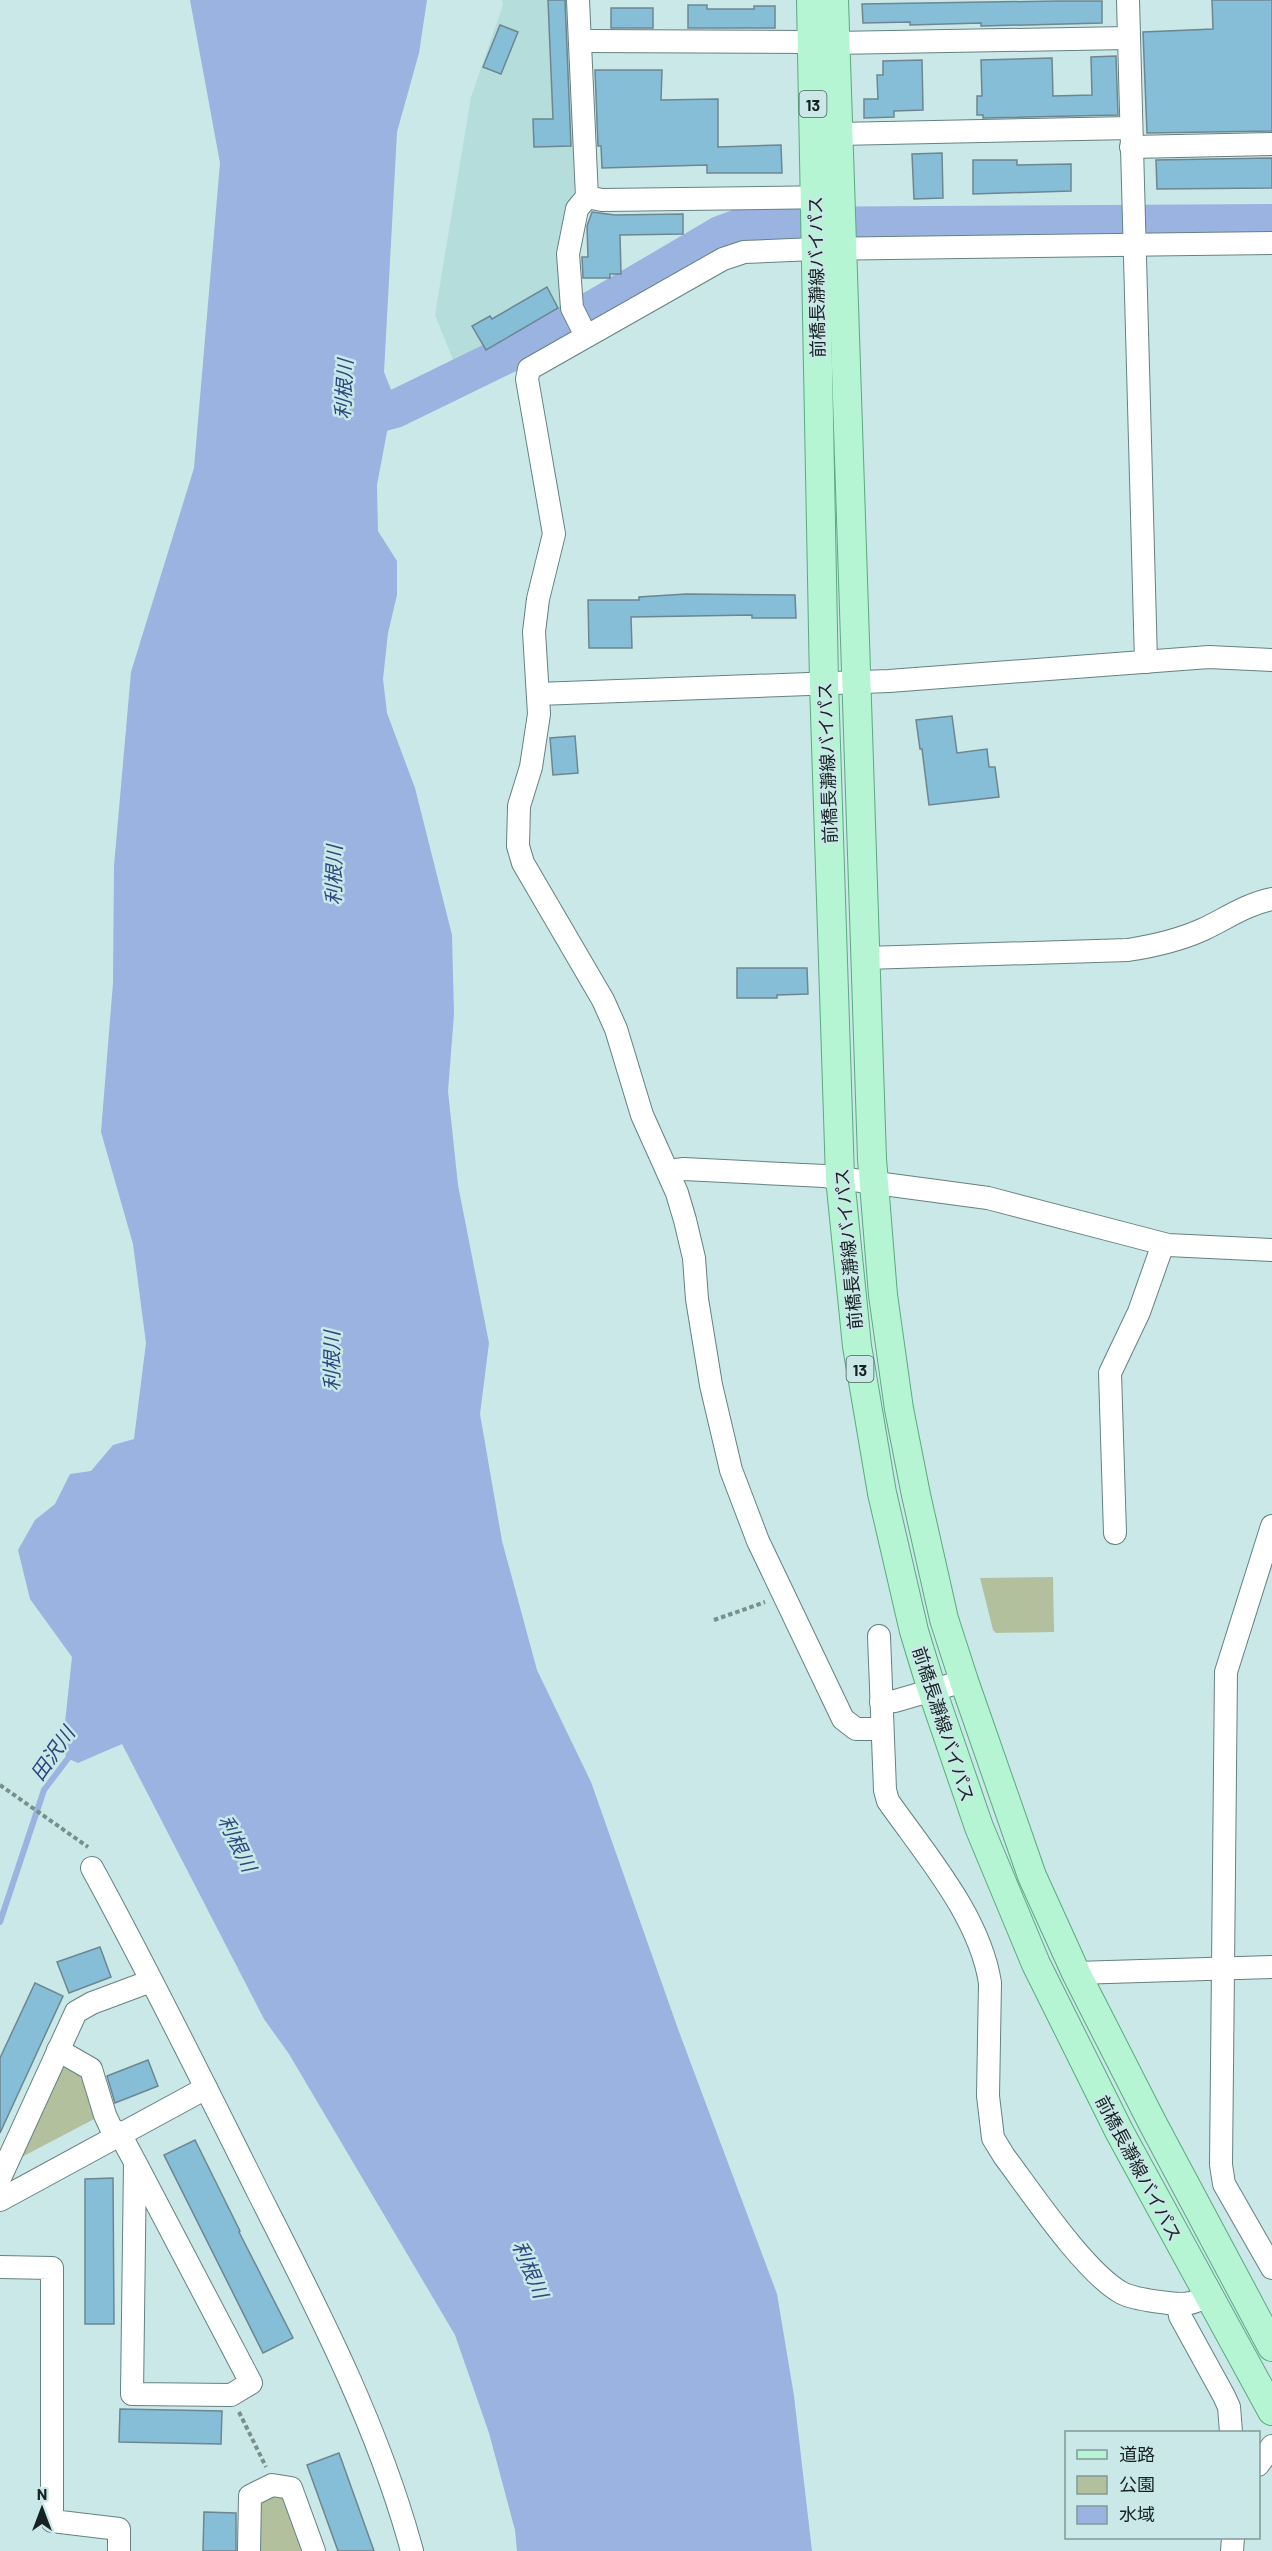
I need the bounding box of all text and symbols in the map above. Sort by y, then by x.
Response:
road number: 13 [800,91,826,117]
street label: 前橋長瀞線バイパス [804,196,828,358]
water label: 利根川 [329,356,357,420]
street label: 前橋長瀞線バイパス [813,682,841,844]
water label: 利根川 [320,843,346,905]
street label: 前橋長瀞線バイパス [830,1168,866,1330]
water label: 利根川 [319,1329,343,1391]
road number: 13 [846,1356,874,1382]
street label: 前橋長瀞線バイパス [909,1644,979,1804]
water label: 田沢川 [25,1720,80,1784]
water label: 利根川 [214,1811,263,1877]
street label: 前橋長瀞線バイパス [1091,2091,1187,2245]
water label: 利根川 [508,2237,555,2303]
legend [1065,2431,1260,2539]
text: 道路 [1119,2443,1155,2465]
text: 公園 [1119,2473,1155,2495]
north arrow [12,2479,72,2539]
text: N [37,2484,47,2503]
text: 水域 [1119,2503,1155,2525]

